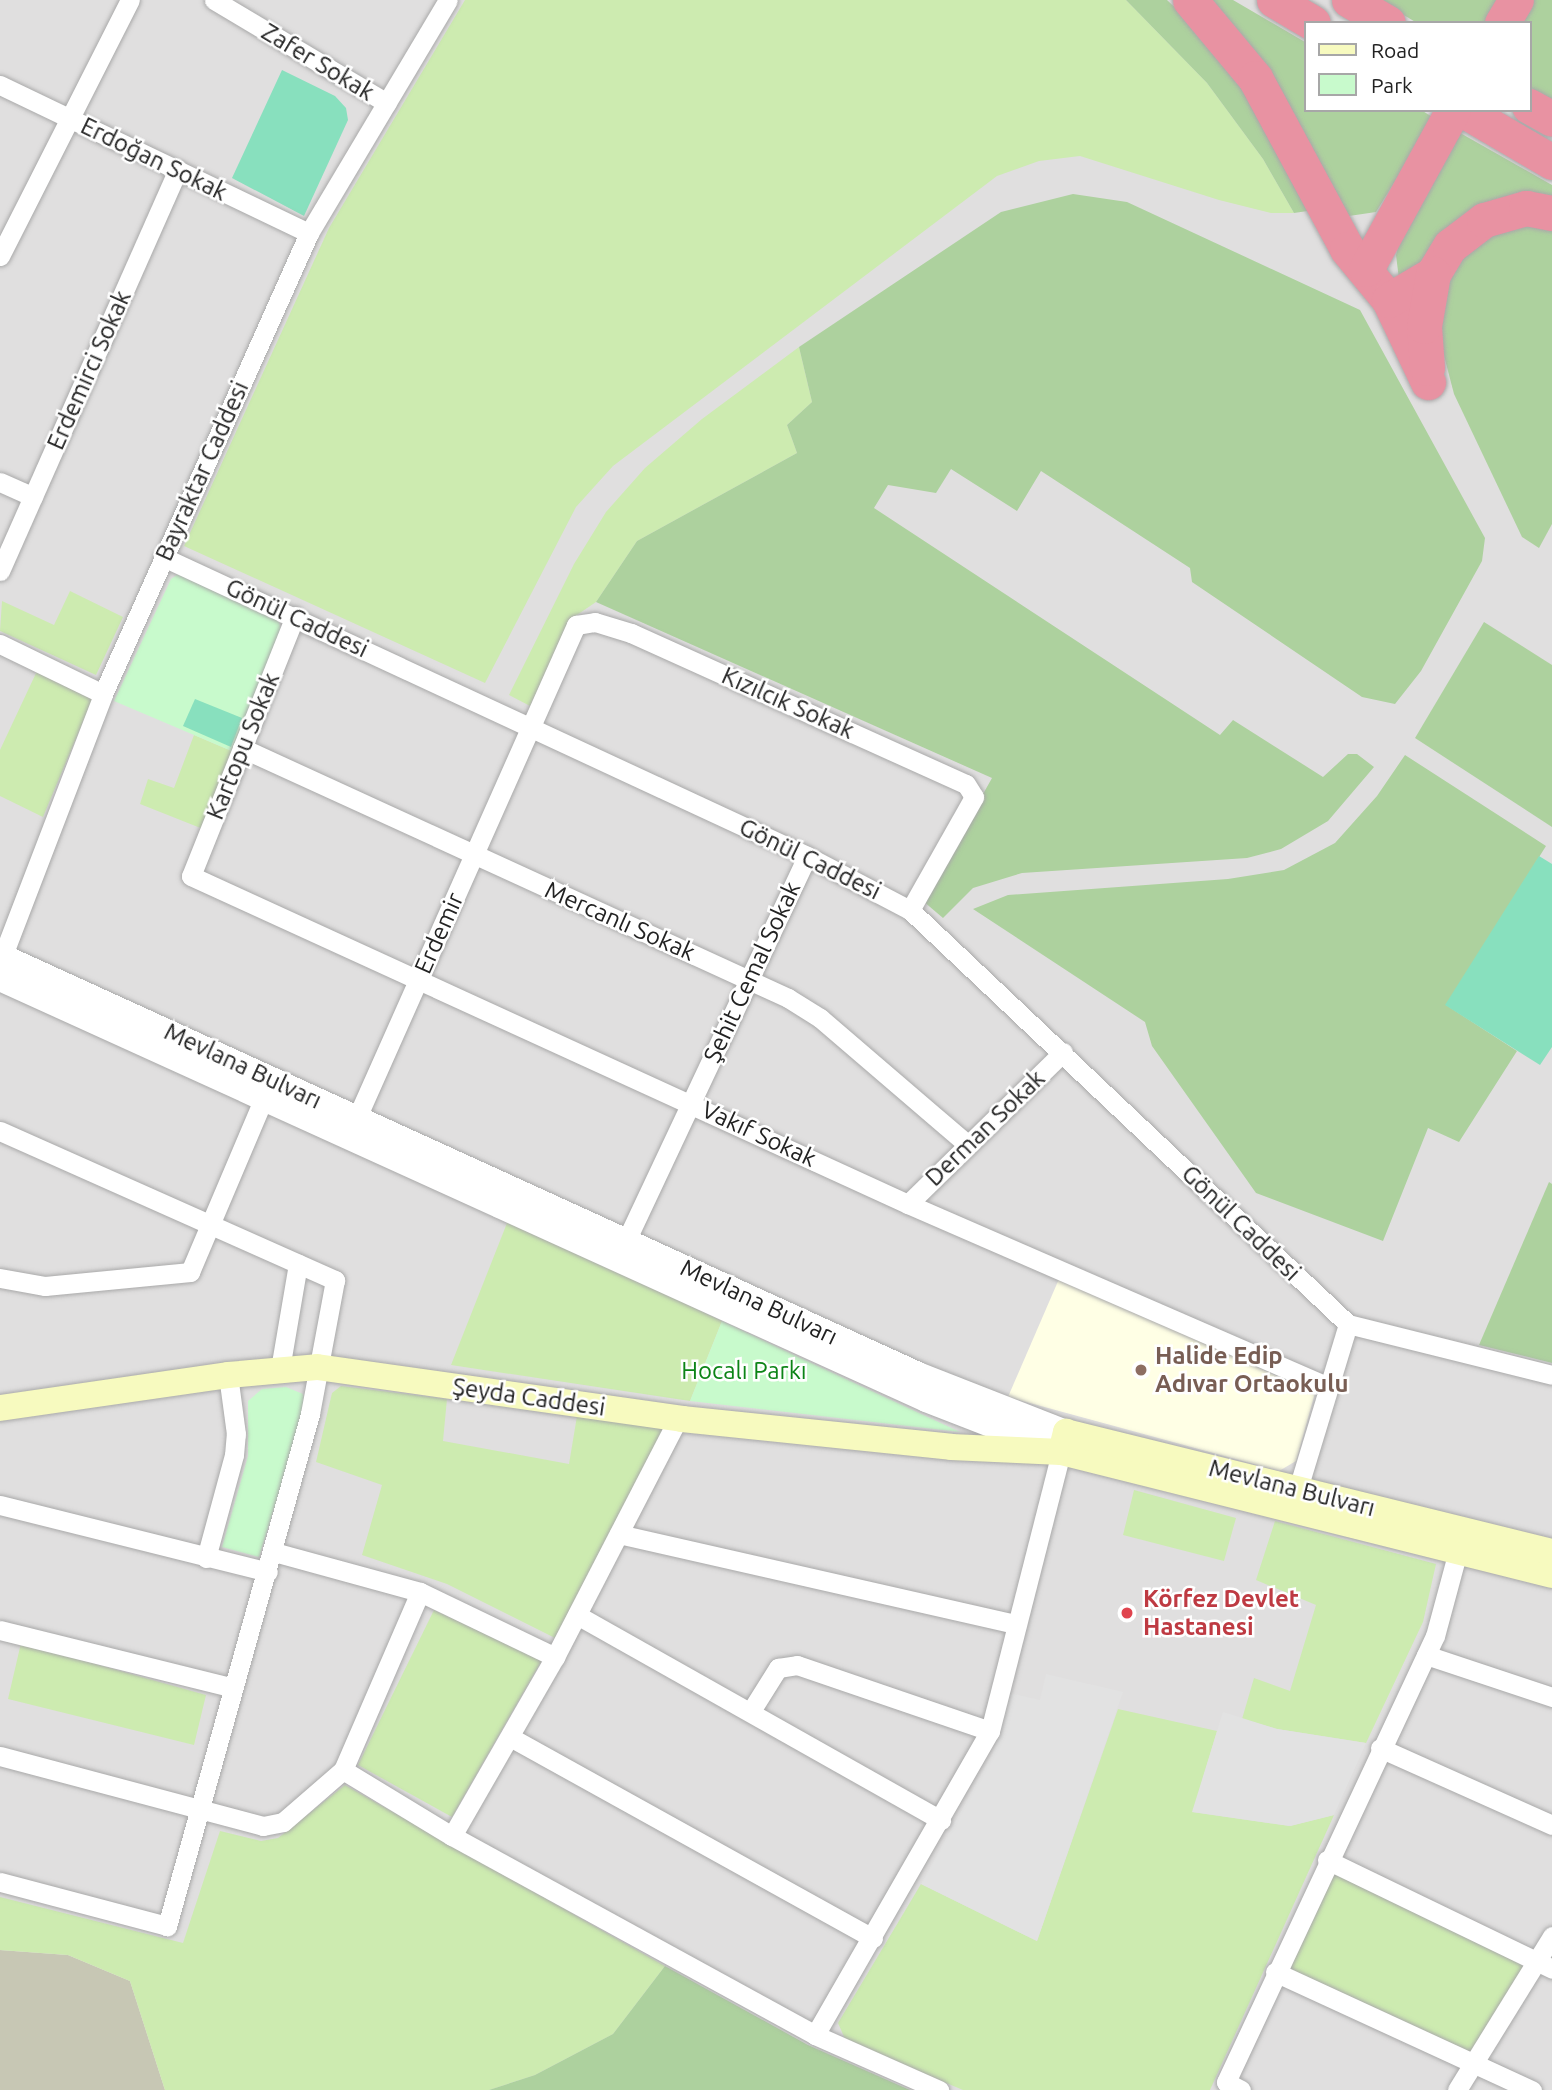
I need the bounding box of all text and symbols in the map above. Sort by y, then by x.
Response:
street label: Zafer Sokak [257,17,379,107]
legend [1304,21,1531,112]
text: Road [1371,38,1419,62]
text: Park [1371,73,1413,97]
street label: Erdoğan Sokak [76,111,232,207]
street label: Erdemirci Sokak [41,286,137,454]
street label: Bayraktar Caddesi [149,377,255,565]
street label: Gönül Caddesi [221,572,373,664]
street label: Kızılcık Sokak [717,661,859,745]
street label: Kartopu Sokak [200,668,286,824]
street label: Gönül Caddesi [735,812,885,906]
street label: Mercanlı Sokak [541,875,699,967]
street label: Şehit Cemal Sokak [697,877,807,1067]
street label: Erdemir [408,888,470,978]
street label: Mevlana Bulvarı [160,1017,326,1115]
street label: Derman Sokak [919,1064,1051,1192]
street label: Vakıf Sokak [697,1095,821,1173]
street label: Gönül Caddesi [1176,1159,1306,1287]
street label: Mevlana Bulvarı [676,1253,842,1351]
place label: Halide Edip Adıvar Ortaokulu [1155,1342,1348,1398]
park label: Hocalı Parkı [681,1357,807,1385]
marker: Halide Edip Adıvar Ortaokulu [1133,1362,1149,1378]
street label: Şeyda Caddesi [451,1372,607,1422]
street label: Mevlana Bulvarı [1206,1453,1378,1523]
place label: Körfez Devlet Hastanesi [1143,1585,1299,1641]
marker: Körfez Devlet Hastanesi [1117,1603,1137,1623]

